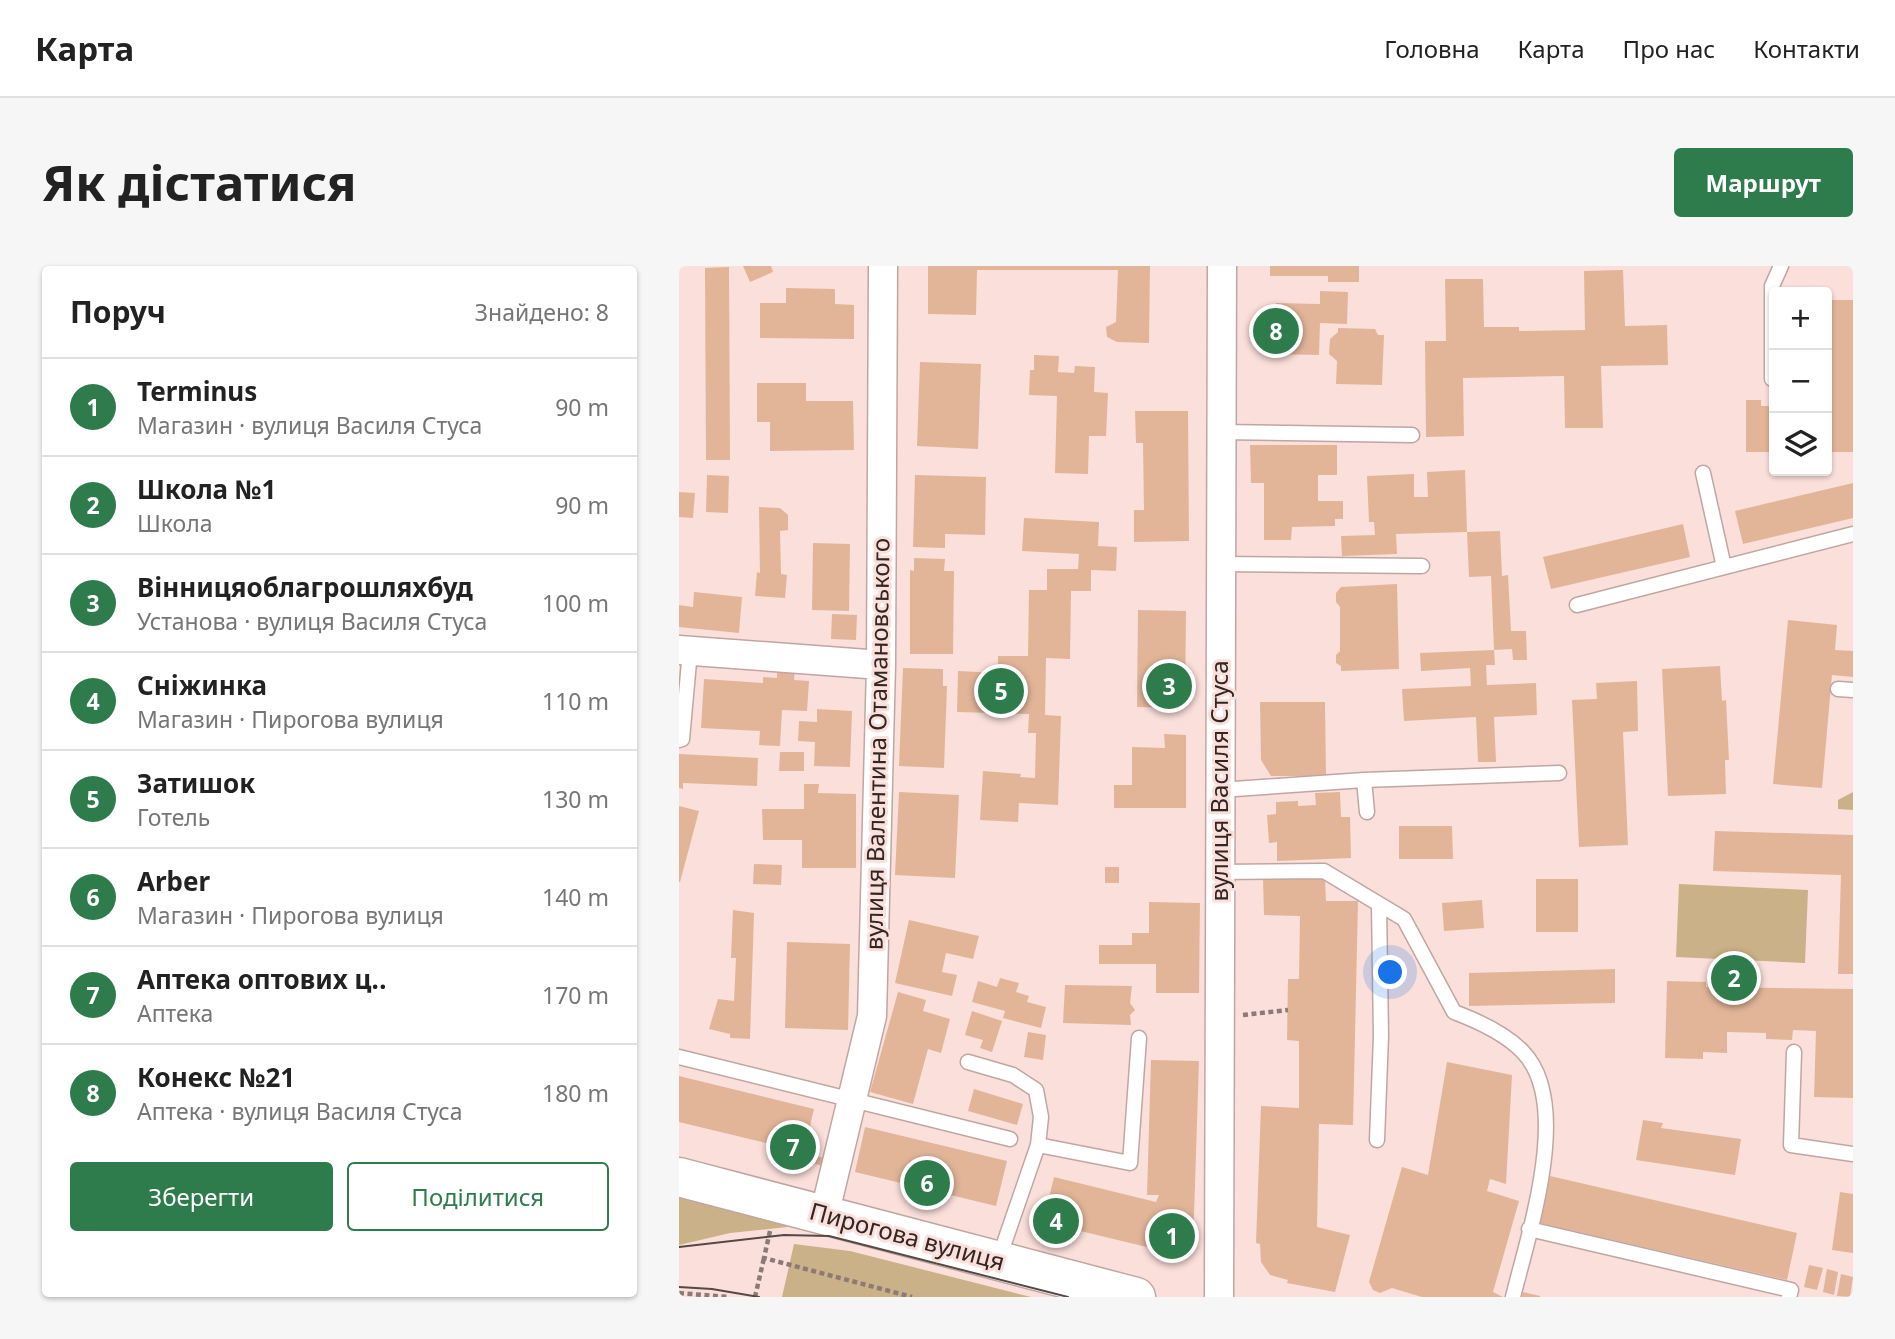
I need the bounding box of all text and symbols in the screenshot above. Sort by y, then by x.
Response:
text: Карта [35,26,134,71]
text: Головна [1384,32,1480,65]
text: Карта [1518,32,1585,65]
text: Про нас [1623,32,1715,65]
text: Контакти [1753,32,1860,65]
button: Маршрут [1674,148,1853,217]
text: Як дістатися [42,149,356,215]
map controls [1769,287,1832,476]
button: + [1769,287,1832,350]
text: Поруч [70,291,166,332]
text: Знайдено: 8 [475,296,609,328]
pin: 8 [1253,305,1299,357]
button: − [1769,350,1832,413]
text: Terminus [137,373,257,409]
text: 1 [86,391,100,423]
text: 90 m [555,391,609,423]
text: Магазин · вулиця Василя Стуса [137,409,482,441]
button: layers [1769,413,1832,476]
text: Школа №1 [137,471,276,507]
text: 2 [86,489,100,521]
text: 90 m [555,489,609,521]
text: Школа [137,507,213,539]
street label: вулиця Валентина Отамановського [856,537,897,950]
text: Вінницяоблагрошляхбуд [137,569,473,605]
text: 3 [86,587,100,619]
text: 100 m [542,587,609,619]
text: Установа · вулиця Василя Стуса [137,605,487,637]
pin: 3 [1146,660,1192,712]
street label: вулиця Василя Стуса [1202,660,1235,902]
pin: 5 [978,665,1024,717]
text: Сніжинка [137,667,267,703]
text: 4 [86,685,100,717]
text: 110 m [542,685,609,717]
text: Магазин · Пирогова вулиця [137,703,444,735]
text: Затишок [137,765,255,801]
text: 5 [86,783,100,815]
text: 130 m [542,783,609,815]
text: Готель [137,801,210,833]
text: Arber [137,863,210,899]
text: 6 [86,881,100,913]
text: 140 m [542,881,609,913]
text: Магазин · Пирогова вулиця [137,899,444,931]
pin: 2 [1711,952,1757,1004]
your location [1373,955,1407,989]
text: Аптека оптових ц‥ [137,961,386,997]
text: 7 [86,979,100,1011]
text: 170 m [542,979,609,1011]
text: Аптека [137,997,213,1029]
text: Конекс №21 [137,1059,295,1095]
text: 8 [86,1077,100,1109]
text: 180 m [542,1077,609,1109]
text: Аптека · вулиця Василя Стуса [137,1095,463,1127]
pin: 7 [770,1121,816,1173]
pin: 6 [904,1157,950,1209]
button: Зберегти [70,1162,333,1231]
button: Поділитися [347,1162,609,1231]
street label: Пирогова вулиця [806,1194,1009,1277]
pin: 4 [1033,1195,1079,1247]
pin: 1 [1149,1210,1195,1262]

